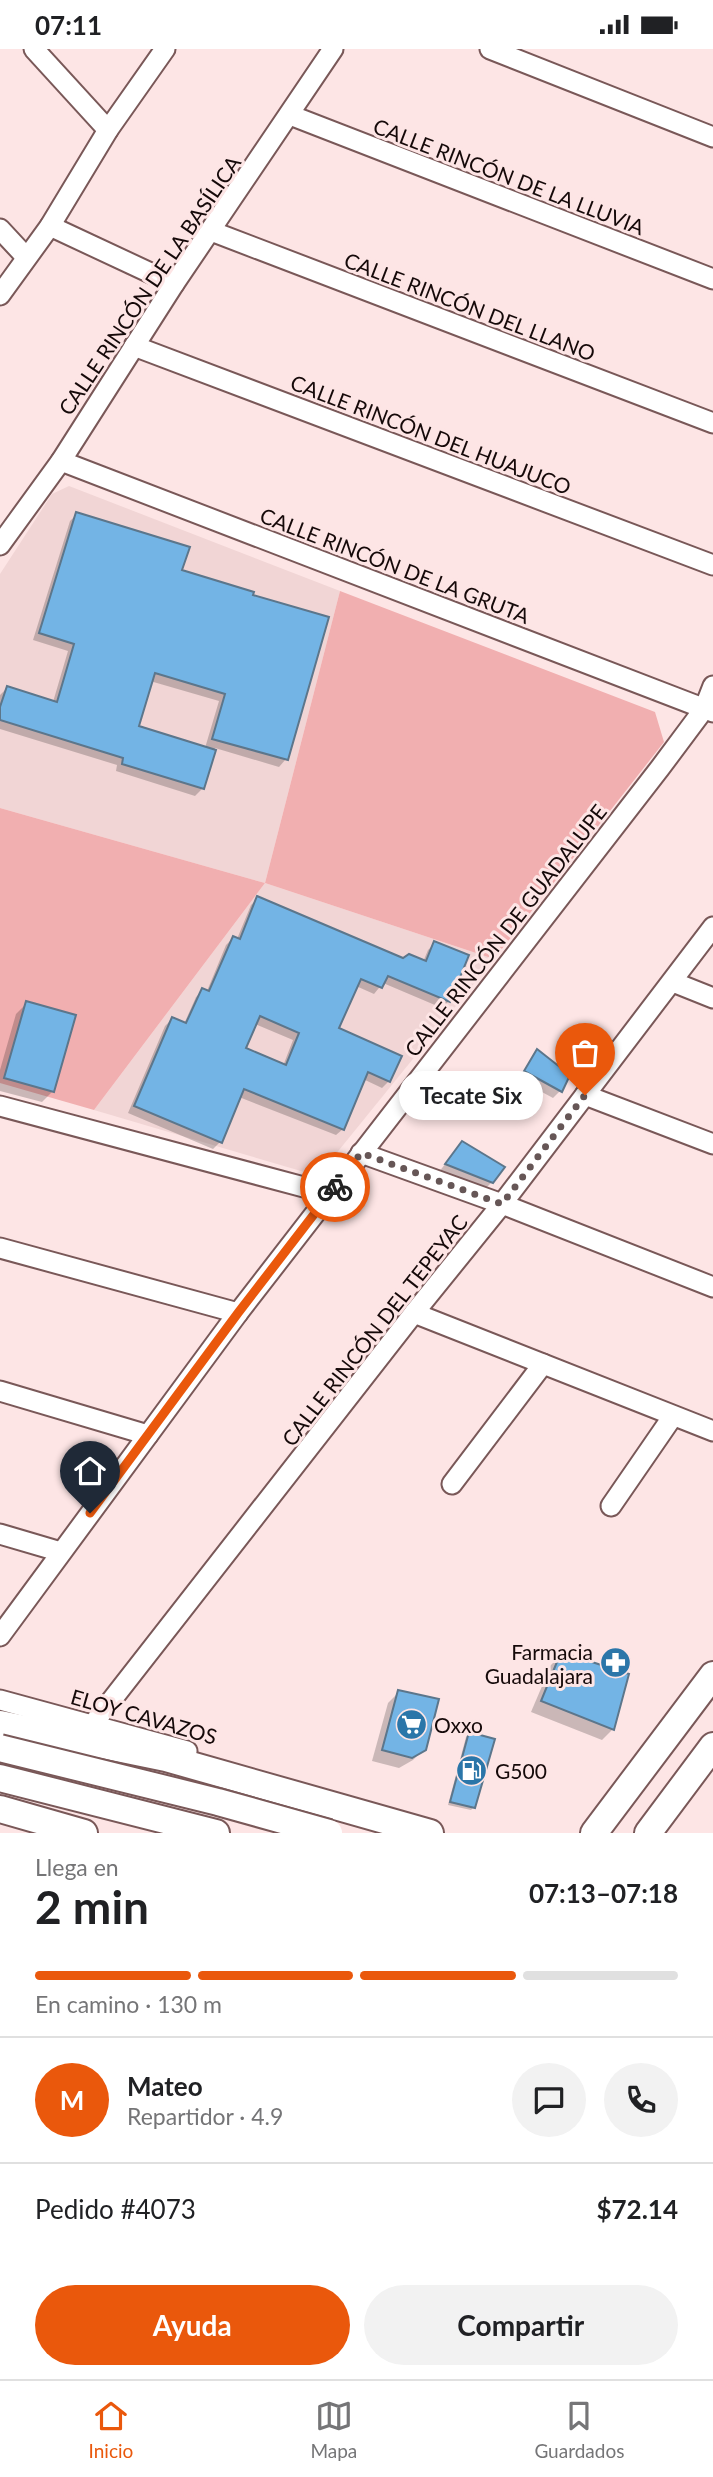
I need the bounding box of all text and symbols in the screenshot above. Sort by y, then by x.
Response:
text: 07:11 [35,9,102,41]
street label: CALLE RINCÓN DE LA LLUVIA [370,113,649,240]
street label: CALLE RINCÓN DE LA BASÍLICA [53,150,246,419]
street label: CALLE RINCÓN DEL LLANO [341,247,599,365]
street label: CALLE RINCÓN DEL HUAJUCO [287,369,575,499]
street label: CALLE RINCÓN DE LA GRUTA [257,502,534,628]
street label: CALLE RINCÓN DE GUADALUPE [399,799,611,1061]
pin [555,1023,615,1095]
icon: bag [566,1034,604,1072]
callout: Tecate Six [400,1070,543,1119]
text: Tecate Six [420,1081,522,1109]
courier [300,1152,370,1222]
icon: bike [316,1168,354,1206]
street label: CALLE RINCÓN DEL TEPEYAC [276,1210,472,1450]
pin [60,1441,120,1513]
icon: home [71,1452,109,1490]
place label: Farmacia Guadalajara [485,1639,593,1688]
pharmacy icon: Farmacia Guadalajara [599,1646,633,1680]
street label: ELOY CAVAZOS [68,1683,220,1749]
supermarket icon: Oxxo [394,1707,428,1741]
place label: Oxxo [434,1712,483,1737]
fuel station icon: G500 [455,1753,489,1787]
place label: G500 [495,1758,547,1783]
text: Llega en [35,1853,119,1881]
text: 07:13–07:18 [529,1877,678,1909]
text: 2 min [35,1879,149,1934]
text: En camino · 130 m [35,1990,222,2018]
button: chat [512,2063,586,2137]
button: phone [604,2063,678,2137]
text: Mateo [127,2070,203,2102]
text: M [60,2084,84,2116]
text: Repartidor · 4.9 [127,2102,283,2130]
text: Pedido #4073 [35,2193,196,2225]
text: $72.14 [596,2193,678,2225]
button: Ayuda [35,2285,350,2365]
button: Compartir [364,2285,678,2365]
tab: Inicio [89,2397,133,2462]
tab: Mapa [310,2397,357,2462]
tab: Guardados [534,2397,624,2462]

